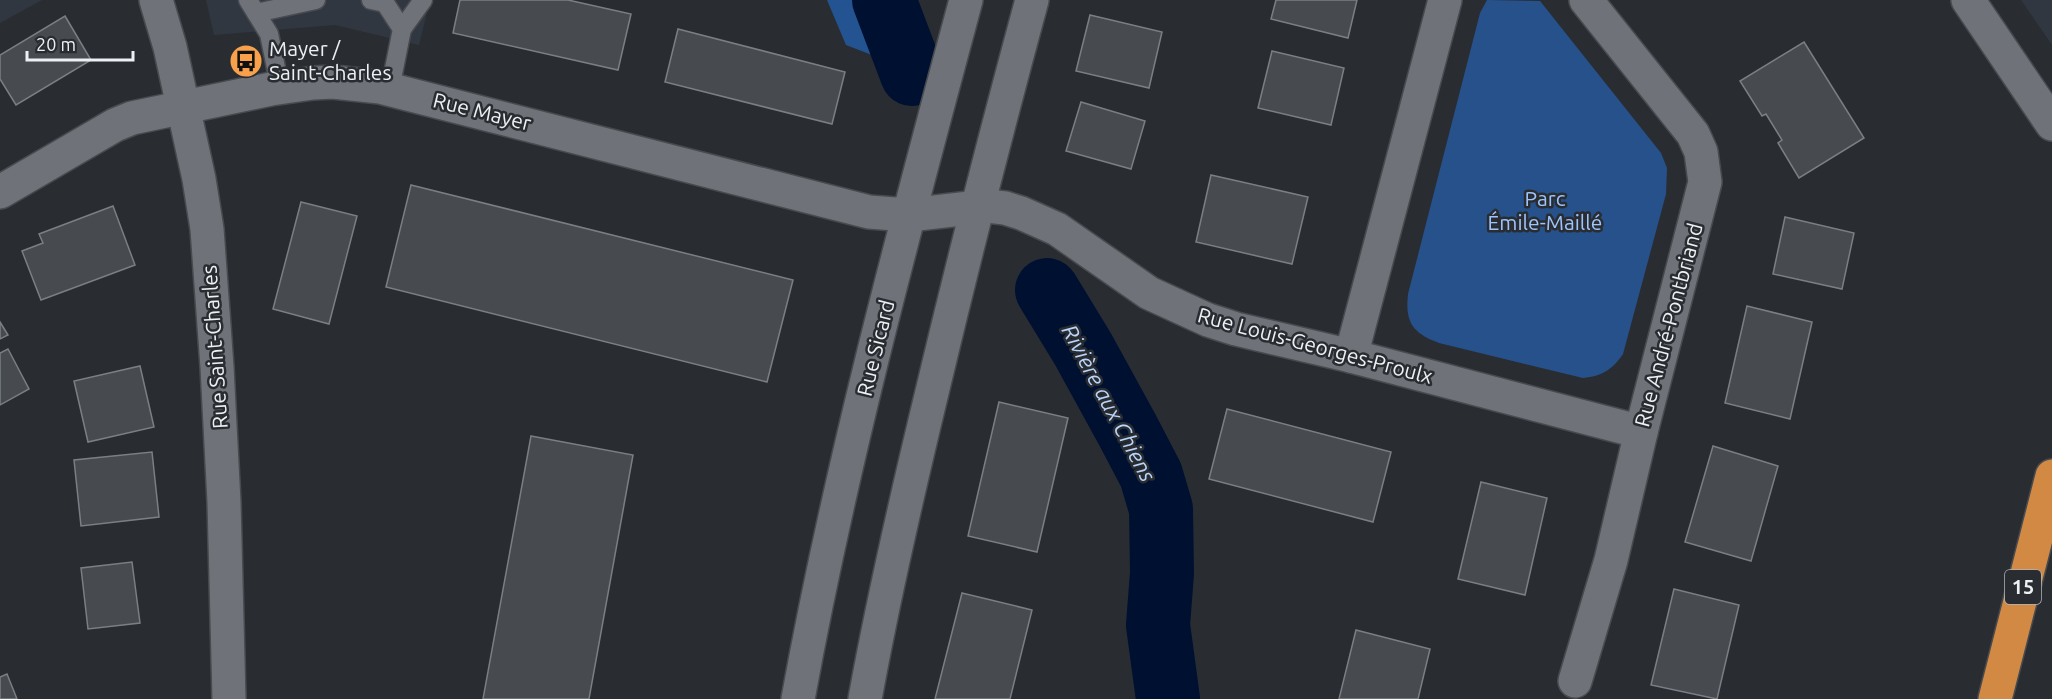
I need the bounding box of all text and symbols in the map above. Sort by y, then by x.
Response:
scale bar [27,24,134,62]
text: 20 m [36,34,76,54]
place label: Mayer / Saint-Charles [269,36,392,84]
bus stop icon: Mayer / Saint-Charles [228,43,264,79]
street label: Rue Mayer [431,87,534,135]
park label: Parc Émile-Maillé [1488,186,1602,234]
street label: Rue André-Pontbriand [1629,220,1707,429]
street label: Rue Saint-Charles [196,264,232,430]
street label: Rue Sicard [851,297,899,398]
street label: Rue Louis-Georges-Proulx [1195,302,1436,388]
water label: Rivière aux Chiens [1058,320,1161,486]
road number: 15 [2005,570,2041,604]

